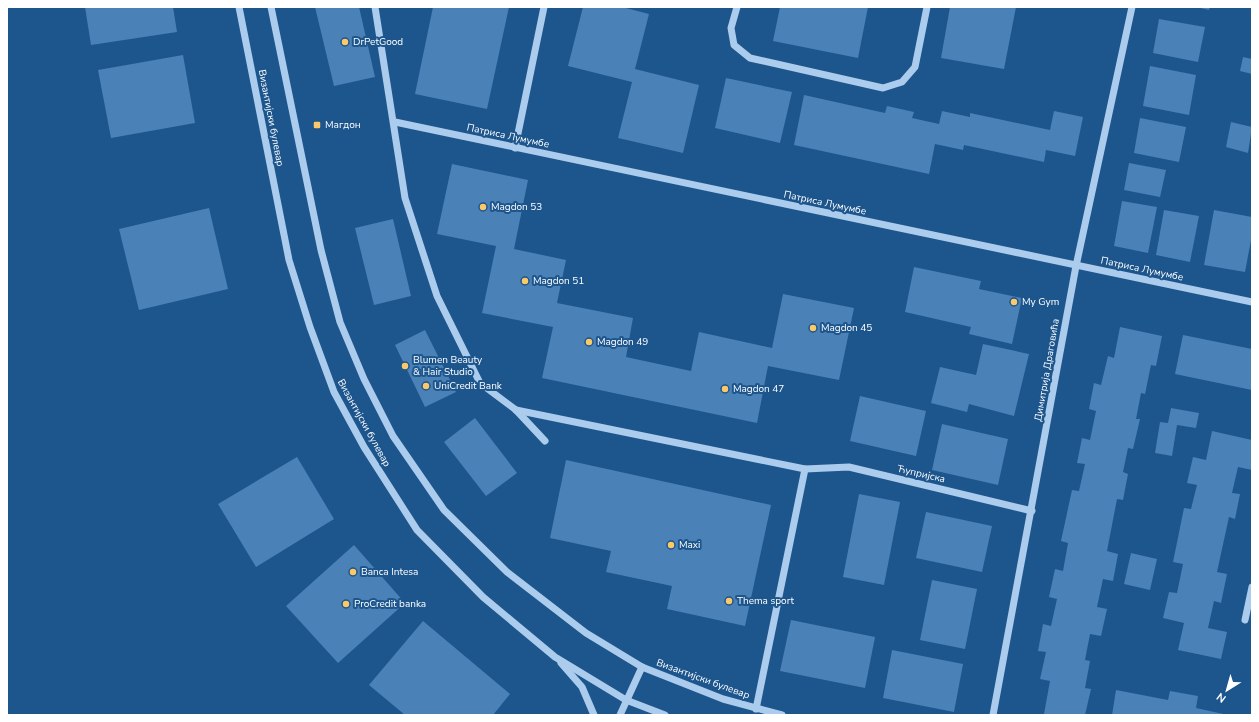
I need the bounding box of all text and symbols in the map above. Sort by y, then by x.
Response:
place label: DrPetGood [353,35,403,49]
marker: DrPetGood [340,37,350,47]
street label: Византијски булевар [255,68,287,168]
place label: Магдон [325,118,361,132]
marker: Магдон [312,120,322,130]
street label: Патриса Лумумбе [465,120,551,152]
street label: Патриса Лумумбе [782,187,868,219]
place label: Magdon 53 [491,200,542,214]
marker: Magdon 53 [478,202,488,212]
street label: Патриса Лумумбе [1099,253,1185,285]
place label: Magdon 51 [533,274,584,288]
marker: Magdon 51 [520,276,530,286]
place label: My Gym [1022,295,1059,309]
marker: My Gym [1009,297,1019,307]
street label: Димитрија Драговића [1031,317,1063,423]
place label: Magdon 45 [821,321,872,335]
marker: Magdon 45 [808,323,818,333]
place label: Magdon 49 [597,335,648,349]
marker: Magdon 49 [584,337,594,347]
place label: Blumen Beauty & Hair Studio [413,353,483,379]
marker: Blumen Beauty & Hair Studio [400,361,410,371]
street label: Византијски булевар [334,377,394,470]
place label: UniCredit Bank [434,379,503,393]
marker: UniCredit Bank [421,381,431,391]
place label: Magdon 47 [733,382,784,396]
marker: Magdon 47 [720,384,730,394]
street label: Ћупријска [895,462,947,486]
place label: Maxi [679,538,700,552]
marker: Maxi [666,540,676,550]
place label: Banca Intesa [361,565,418,579]
marker: Banca Intesa [348,567,358,577]
place label: Thema sport [737,594,794,608]
marker: Thema sport [724,596,734,606]
place label: ProCredit banka [354,597,426,611]
marker: ProCredit banka [341,599,351,609]
street label: Византијски булевар [654,656,752,702]
north arrow [1207,670,1247,710]
text: N [1213,689,1229,706]

